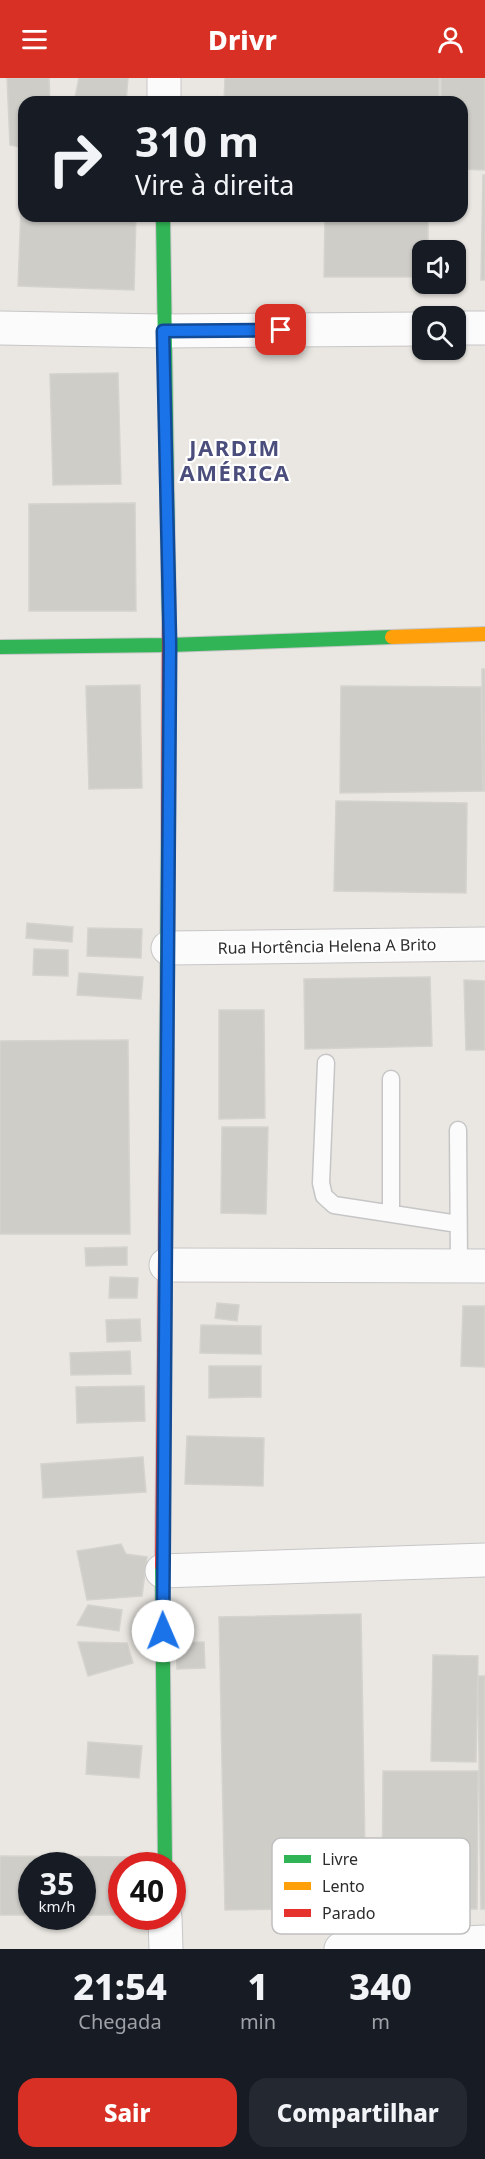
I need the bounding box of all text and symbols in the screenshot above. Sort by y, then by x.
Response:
text: Drivr [208,21,277,58]
icon: menu [18,23,51,56]
icon: person [434,23,467,56]
text: 310 m [135,112,259,169]
icon: right [36,120,114,198]
text: Vire à direita [135,166,294,203]
map controls [412,240,466,360]
button: sound [412,240,466,294]
pin [255,304,306,355]
button: search [412,306,466,360]
icon: arrive [264,313,297,346]
district label: JARDIM AMÉRICA [179,432,291,487]
street label: Rua Hortência Helena A Brito [217,933,437,959]
position arrow [131,1599,195,1663]
legend [272,1838,470,1934]
text: Livre [322,1848,358,1870]
speed limit sign: 40 [108,1852,186,1930]
text: 35 [40,1863,74,1904]
text: Lento [322,1875,365,1897]
text: km/h [39,1896,75,1916]
text: Parado [322,1902,375,1924]
text: 21:54 [73,1962,167,2011]
text: 1 [248,1962,268,2011]
text: 340 [349,1962,412,2011]
text: Chegada [78,2008,162,2035]
text: min [240,2008,276,2035]
text: m [371,2008,390,2035]
button: Sair [18,2078,237,2147]
button: Compartilhar [249,2078,467,2147]

